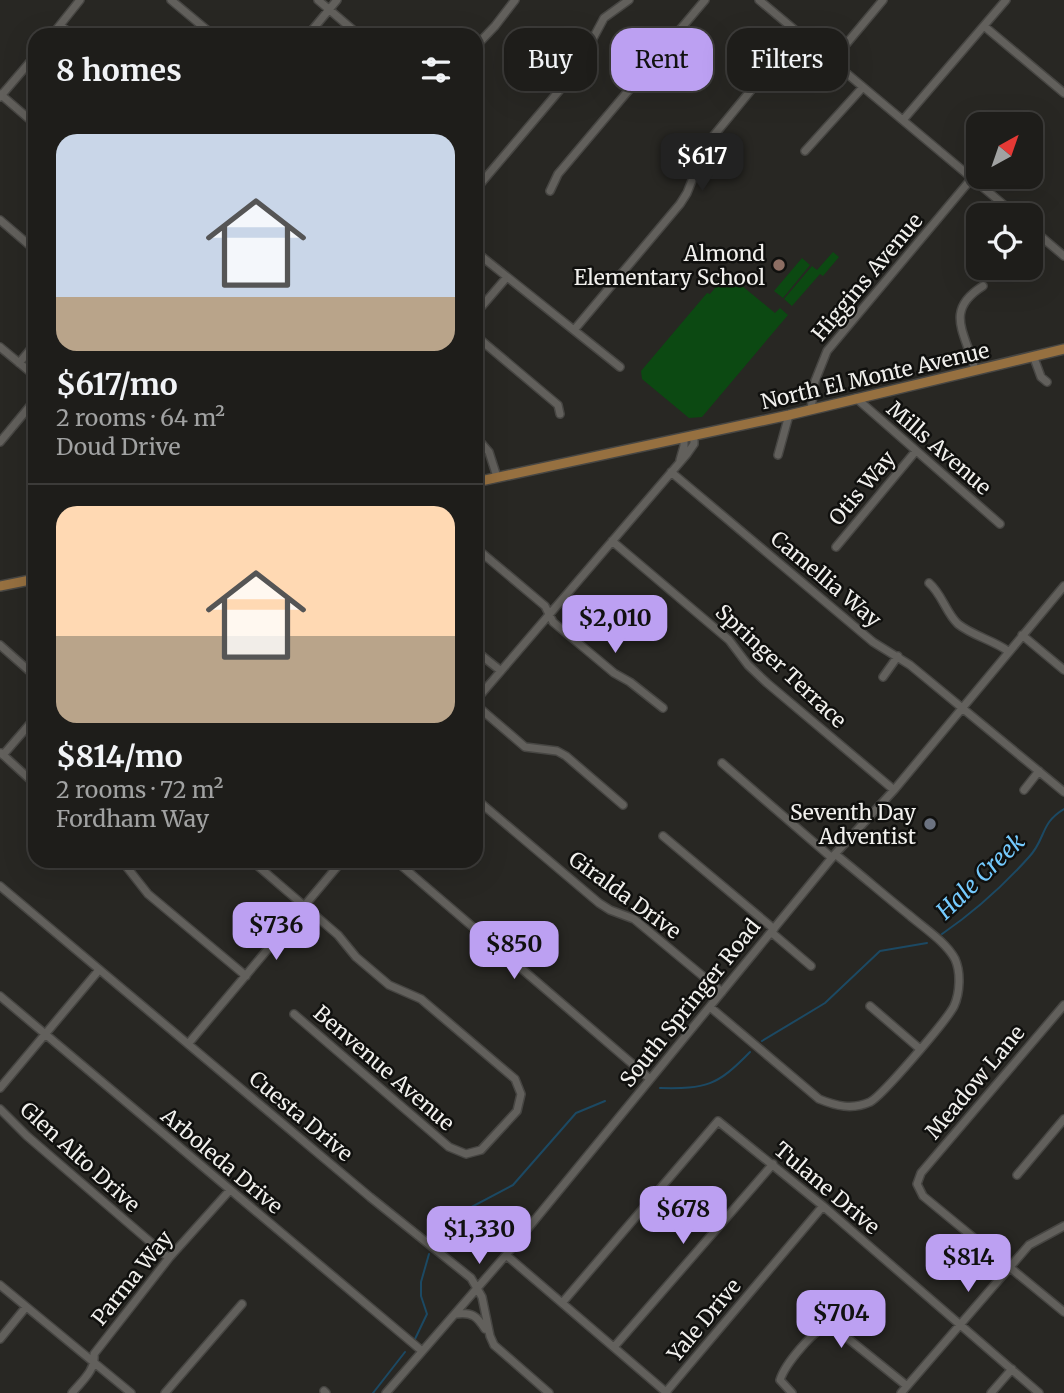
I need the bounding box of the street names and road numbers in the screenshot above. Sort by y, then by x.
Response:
street label: Higgins Avenue [806,208,928,346]
street label: North El Monte Avenue [758,337,992,415]
street label: Mills Avenue [881,395,997,501]
street label: Otis Way [823,445,901,531]
street label: Camellia Way [765,525,887,634]
street label: Springer Terrace [710,598,852,734]
street label: Giralda Drive [563,845,687,945]
street label: South Springer Road [614,913,766,1093]
street label: Benvenue Avenue [308,999,460,1137]
street label: Meadow Lane [920,1020,1030,1144]
street label: Cuesta Drive [244,1065,358,1167]
street label: Glen Alto Drive [14,1096,146,1218]
street label: Arboleda Drive [155,1102,288,1220]
street label: Tulane Drive [769,1136,885,1240]
street label: Parma Way [86,1225,179,1331]
street label: Yale Drive [661,1273,747,1368]

